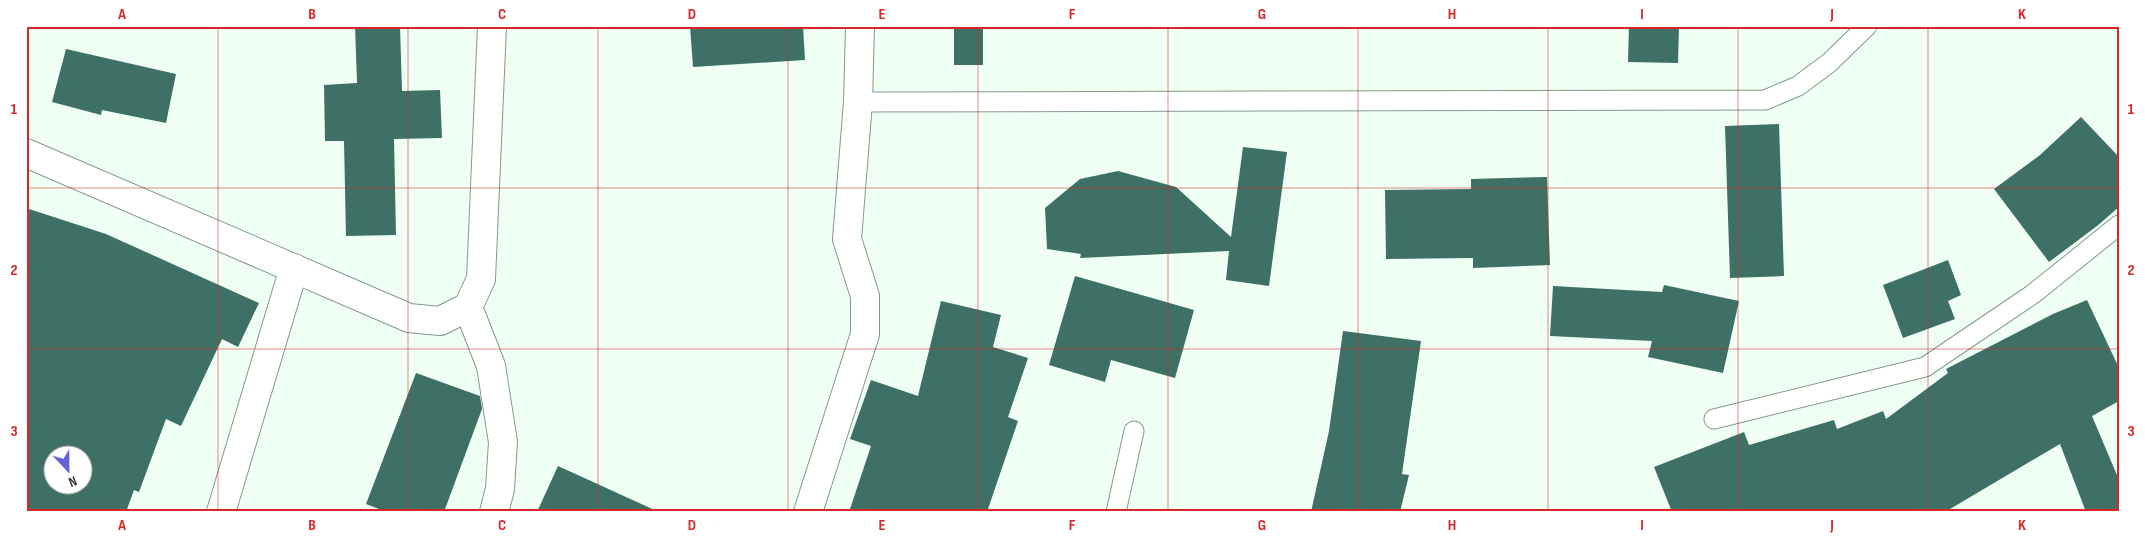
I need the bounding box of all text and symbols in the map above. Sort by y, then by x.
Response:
text: A [117,5,126,24]
text: B [308,5,316,24]
text: C [498,5,506,24]
text: D [688,5,696,24]
text: E [879,5,886,24]
text: F [1069,5,1076,24]
text: G [1258,5,1266,24]
text: H [1448,5,1456,24]
text: I [1640,5,1644,24]
text: J [1829,5,1834,24]
text: K [2018,5,2026,24]
text: 1 [11,100,18,119]
text: 1 [2128,100,2135,119]
text: 2 [10,261,18,280]
text: 2 [2127,261,2135,280]
text: 3 [10,422,18,441]
text: 3 [2127,422,2135,441]
north arrow [42,446,92,496]
text: N [66,472,79,491]
text: A [117,516,126,535]
text: B [308,516,316,535]
text: C [498,516,506,535]
text: D [688,516,696,535]
text: E [879,516,886,535]
text: F [1069,516,1076,535]
text: G [1258,516,1266,535]
text: H [1448,516,1456,535]
text: I [1640,516,1644,535]
text: J [1829,516,1834,535]
text: K [2018,516,2026,535]

